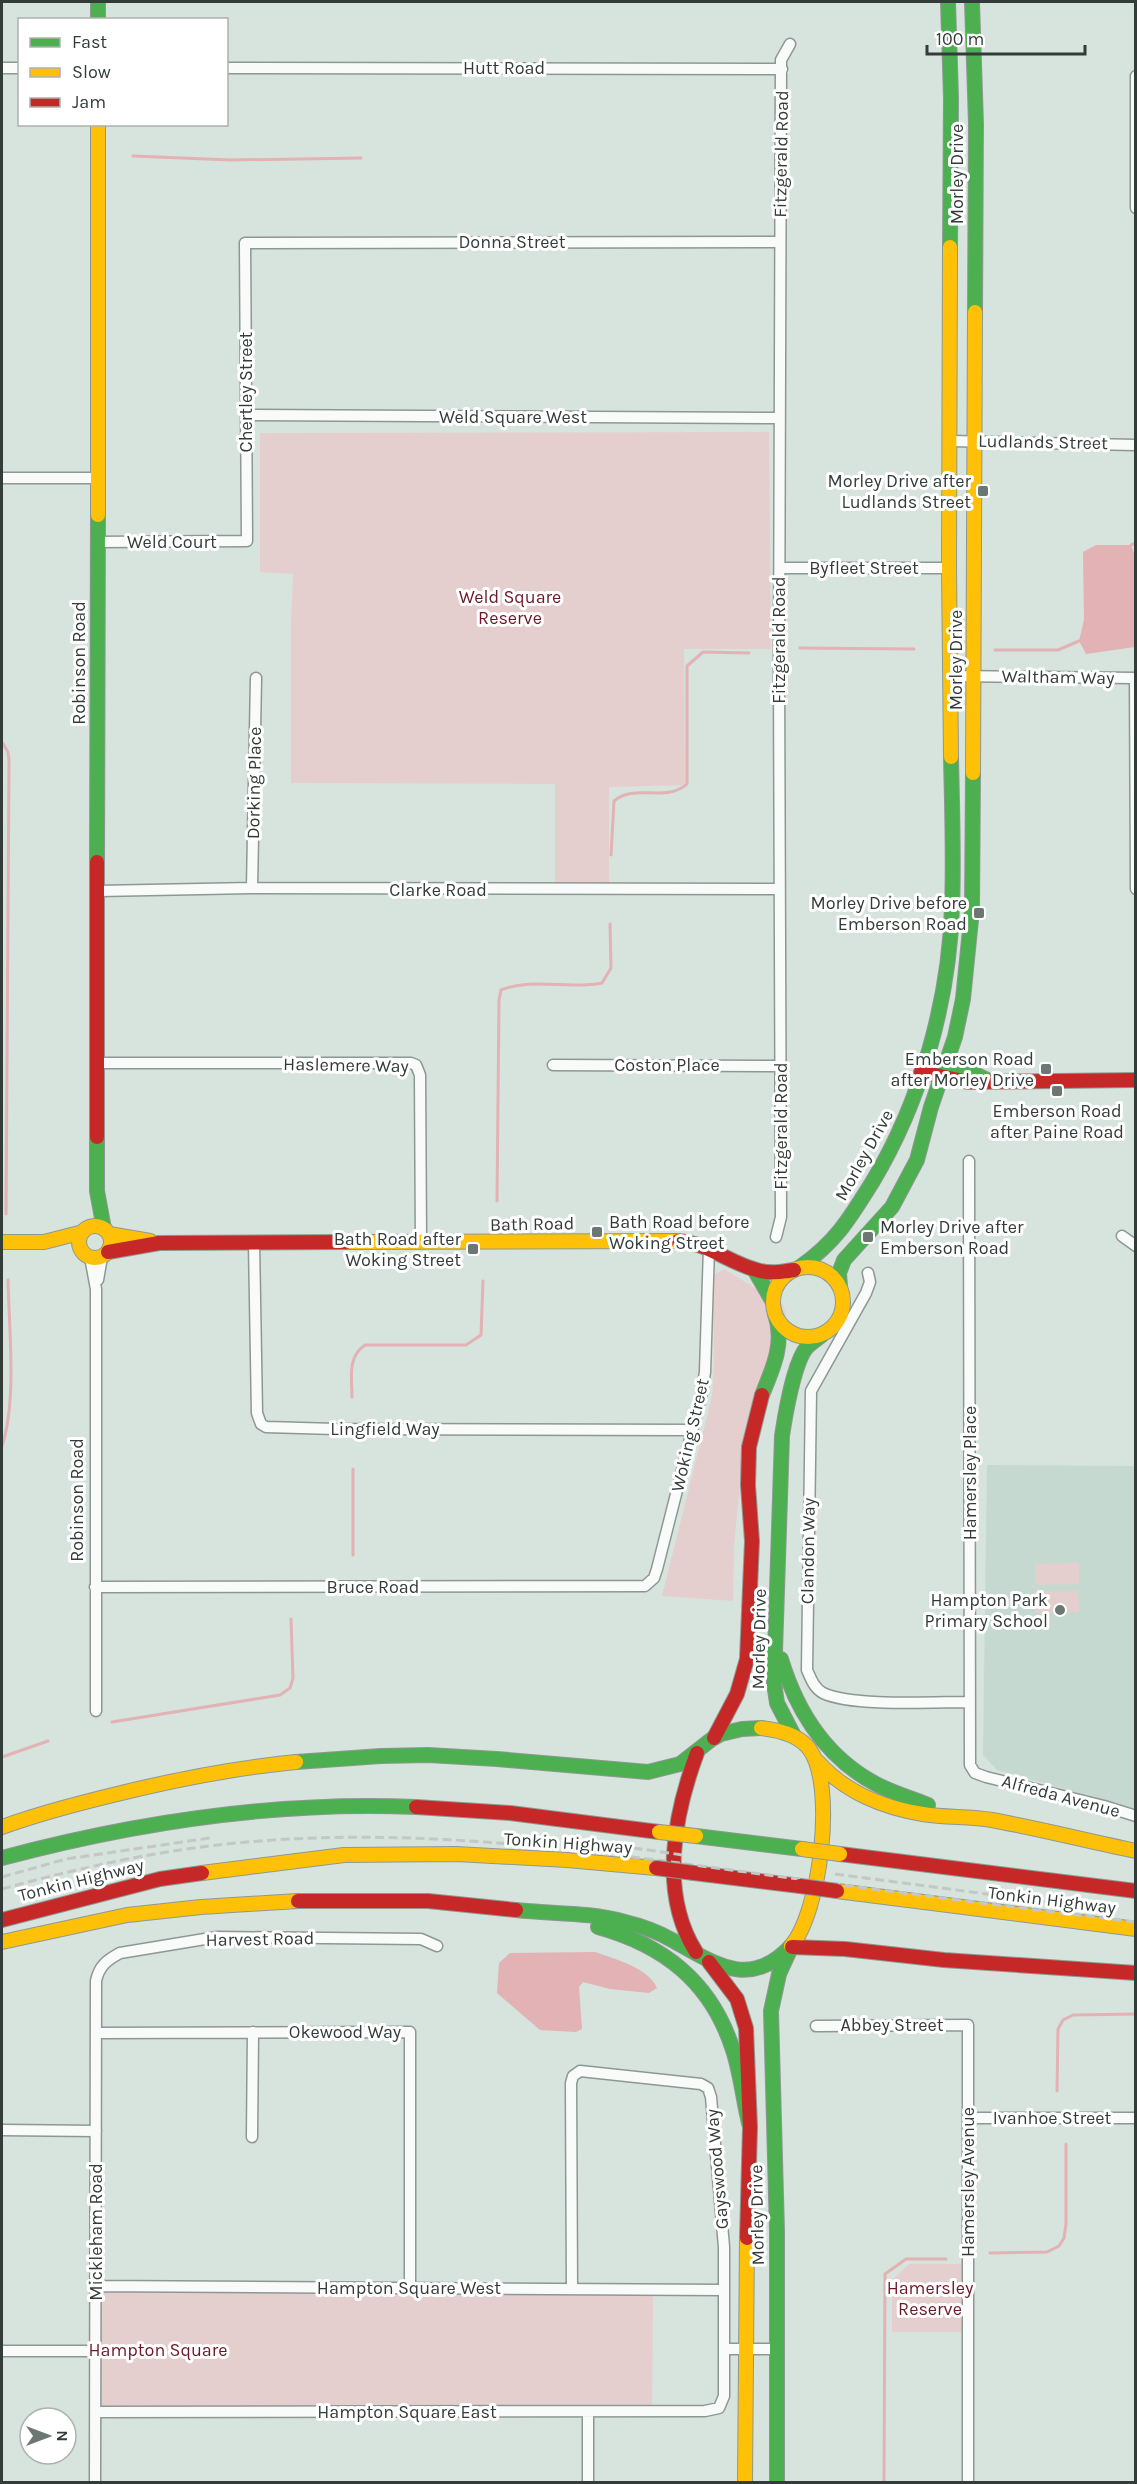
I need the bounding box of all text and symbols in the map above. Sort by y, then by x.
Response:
legend [18,18,228,126]
scale bar [927,18,1084,56]
text: 100 m [936,28,984,50]
text: Fast [72,31,107,53]
street label: Hutt Road [463,57,545,79]
text: Slow [72,61,111,83]
street label: Fitzgerald Road [769,90,793,218]
text: Jam [72,91,106,113]
street label: Morley Drive [946,124,968,224]
street label: Donna Street [458,231,566,253]
street label: Chertley Street [235,331,257,452]
street label: Weld Square West [439,406,587,428]
street label: Ludlands Street [978,430,1108,454]
place label: Morley Drive after Ludlands Street [828,470,971,513]
marker: Morley Drive after Ludlands Street [976,484,990,498]
street label: Weld Court [127,531,217,553]
street label: Byfleet Street [809,557,919,579]
street label: Fitzgerald Road [768,576,790,704]
park label: Weld Square Reserve [459,586,561,629]
street label: Robinson Road [68,601,90,725]
street label: Morley Drive [945,610,967,710]
street label: Waltham Way [1001,665,1115,689]
street label: Dorking Place [242,727,266,839]
street label: Clarke Road [389,879,487,901]
place label: Morley Drive before Emberson Road [810,892,967,935]
marker: Morley Drive before Emberson Road [972,906,986,920]
place label: Emberson Road after Morley Drive [891,1048,1034,1091]
street label: Haslemere Way [283,1053,410,1077]
street label: Coston Place [614,1054,720,1076]
street label: Fitzgerald Road [770,1062,792,1190]
marker: Emberson Road after Morley Drive [1039,1062,1053,1076]
marker: Emberson Road after Paine Road [1050,1084,1064,1098]
place label: Emberson Road after Paine Road [990,1100,1124,1143]
street label: Morley Drive [830,1106,898,1204]
place label: Bath Road before Woking Street [609,1211,749,1254]
street label: Bath Road [490,1212,574,1236]
place label: Morley Drive after Emberson Road [880,1216,1024,1259]
marker: Bath Road before Woking Street [590,1225,604,1239]
place label: Bath Road after Woking Street [334,1228,461,1271]
marker: Morley Drive after Emberson Road [861,1230,875,1244]
marker: Bath Road after Woking Street [466,1242,480,1256]
street label: Woking Street [666,1376,714,1494]
street label: Hamersley Place [959,1406,981,1540]
street label: Lingfield Way [330,1418,440,1440]
street label: Robinson Road [66,1438,88,1562]
street label: Clandon Way [796,1497,820,1604]
street label: Bruce Road [327,1576,419,1598]
street label: Morley Drive [747,1589,771,1689]
place label: Hampton Park Primary School [925,1589,1048,1632]
marker: Hampton Park Primary School [1053,1603,1067,1617]
street label: Alfreda Avenue [1000,1770,1122,1822]
street label: Tonkin Highway [503,1828,634,1859]
street label: Tonkin Highway [16,1854,147,1906]
street label: Tonkin Highway [987,1881,1118,1919]
street label: Harvest Road [205,1927,315,1951]
street label: Abbey Street [841,2014,944,2036]
street label: Okewood Way [289,2021,402,2043]
street label: Gayswood Way [701,2107,733,2230]
street label: Hamersley Avenue [957,2107,979,2257]
street label: Ivanhoe Street [993,2107,1111,2129]
street label: Mickleham Road [85,2163,107,2301]
street label: Morley Drive [745,2165,769,2265]
street label: Hampton Square West [317,2277,501,2299]
park label: Hamersley Reserve [887,2277,974,2320]
park label: Hampton Square [88,2339,228,2361]
street label: Hampton Square East [317,2401,497,2423]
north arrow [18,2406,78,2466]
text: N [53,2430,72,2442]

